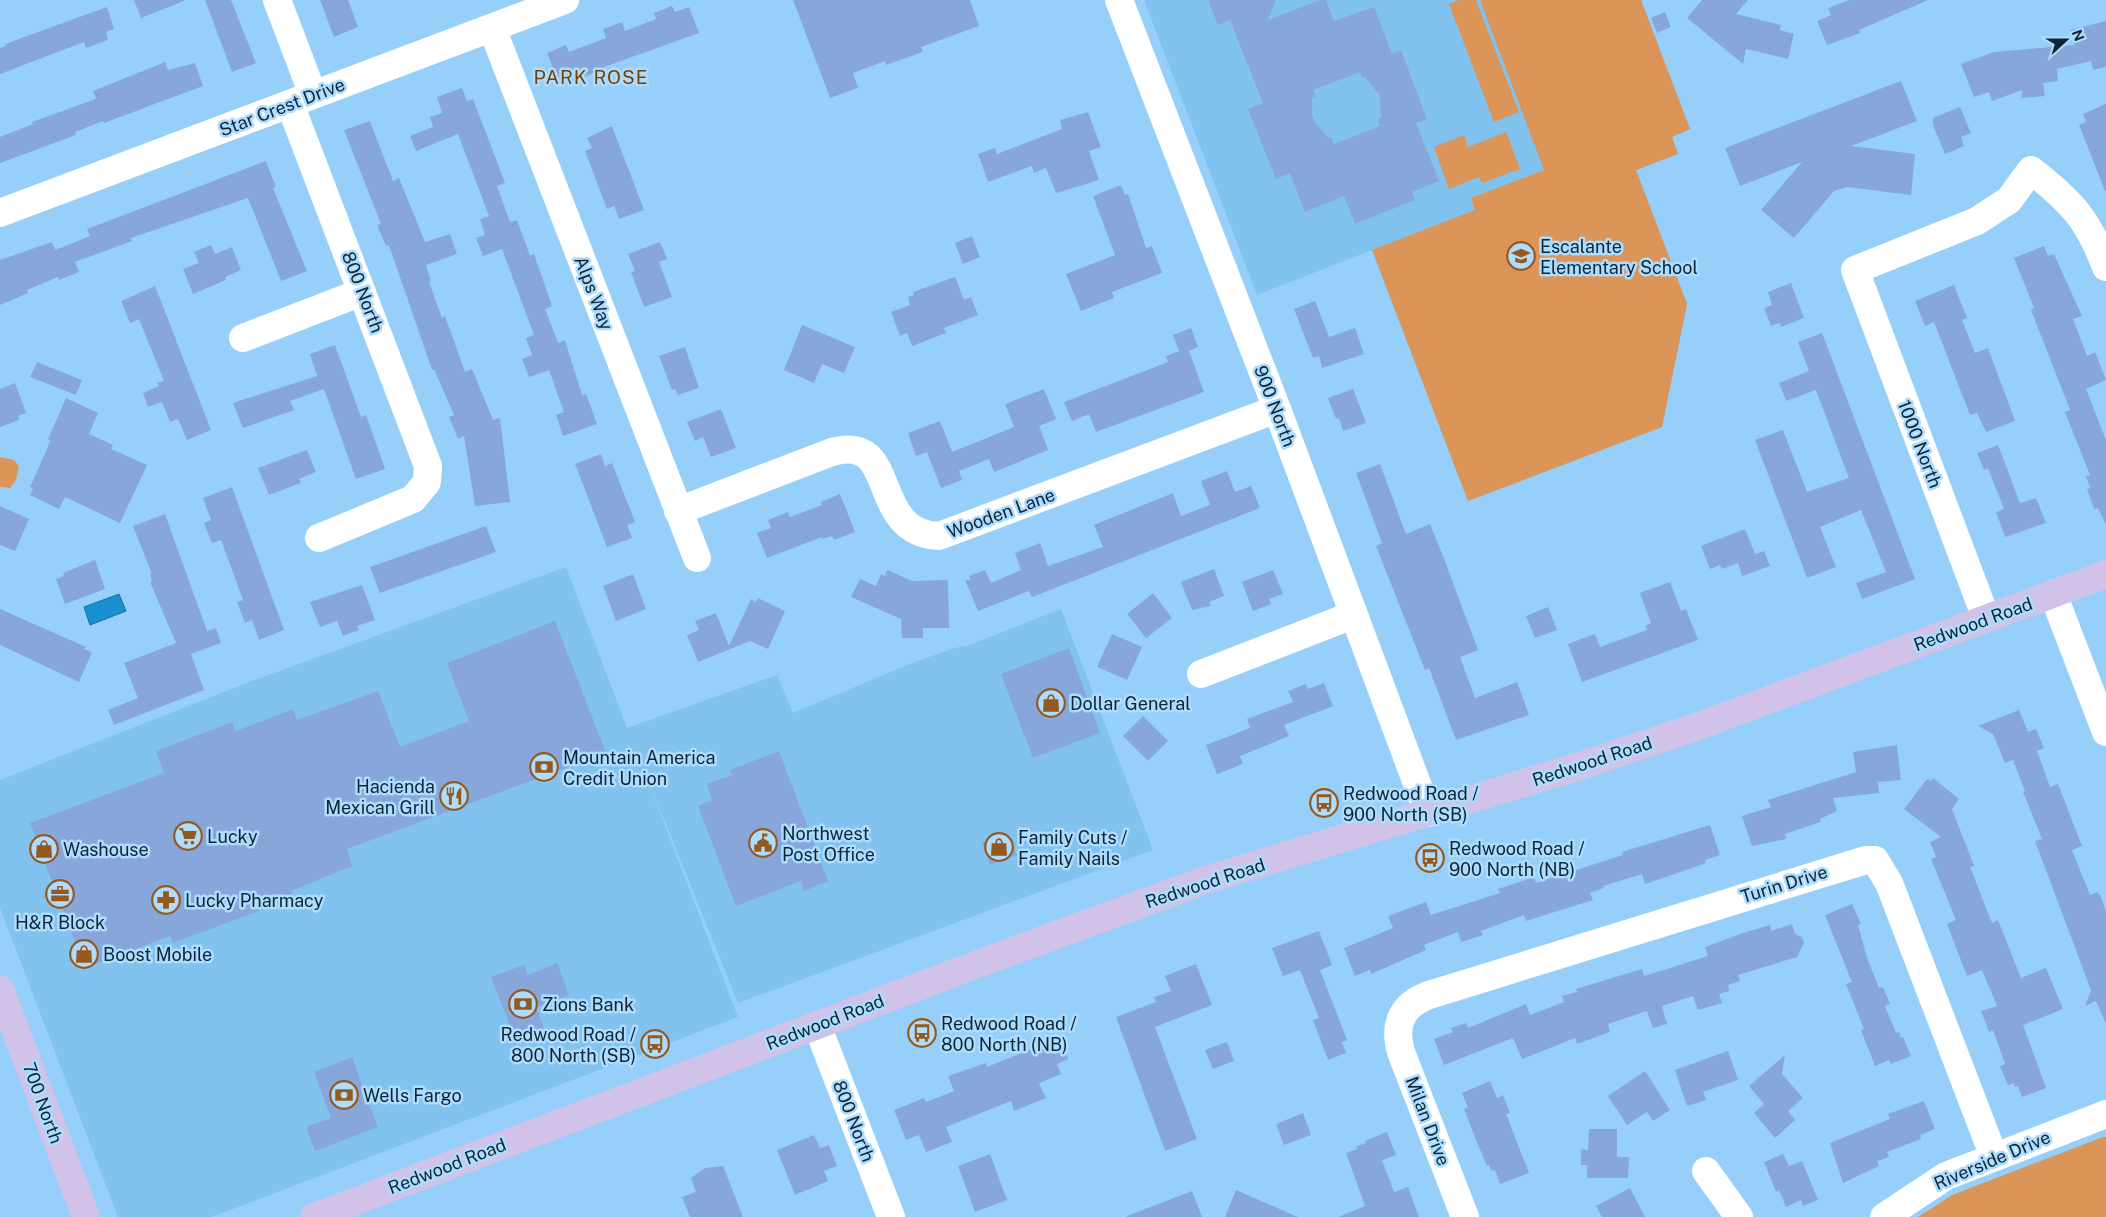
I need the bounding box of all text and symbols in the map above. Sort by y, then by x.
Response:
north arrow [2041,15,2091,65]
text: N [2069,27,2088,43]
district label: PARK ROSE [534,66,648,88]
street label: Star Crest Drive [216,73,348,141]
place label: Escalante Elementary School [1540,236,1698,278]
school or university icon: Escalante Elementary School [1506,241,1536,271]
street label: 800 North [338,248,388,336]
street label: Alps Way [570,253,618,333]
street label: 900 North [1250,362,1300,450]
street label: 1000 North [1894,397,1946,491]
street label: Wooden Lane [944,484,1058,542]
street label: Redwood Road [1911,593,2035,655]
shop icon: Dollar General [1036,688,1066,718]
place label: Dollar General [1070,693,1191,714]
street label: Redwood Road [1529,732,1655,790]
place label: Mountain America Credit Union [563,747,715,789]
bank icon: Mountain America Credit Union [529,752,559,782]
place label: Hacienda Mexican Grill [325,776,435,818]
restaurant icon: Hacienda Mexican Grill [439,781,469,811]
place label: Redwood Road / 900 North (SB) [1343,783,1479,825]
bus stop icon: Redwood Road / 900 North (SB) [1309,788,1339,818]
supermarket icon: Lucky [173,821,203,851]
place label: Northwest Post Office [782,823,875,865]
place label: Lucky [207,826,258,847]
place label: Family Cuts / Family Nails [1018,827,1128,869]
public building icon: Northwest Post Office [748,828,778,858]
shop icon: Family Cuts / Family Nails [984,832,1014,862]
shop icon: Washouse [29,834,59,864]
place label: Redwood Road / 900 North (NB) [1449,838,1585,880]
place label: Washouse [63,839,149,860]
bus stop icon: Redwood Road / 900 North (NB) [1415,843,1445,873]
street label: Redwood Road [1142,854,1268,912]
street label: Turin Drive [1738,861,1830,907]
office icon: H&R Block [45,879,75,909]
pharmacy icon: Lucky Pharmacy [151,885,181,915]
place label: Lucky Pharmacy [185,890,324,911]
place label: H&R Block [15,912,105,933]
shop icon: Boost Mobile [69,939,99,969]
place label: Boost Mobile [103,944,212,965]
bank icon: Zions Bank [508,989,538,1019]
street label: Redwood Road [763,990,887,1054]
place label: Zions Bank [542,994,634,1015]
place label: Redwood Road / 800 North (NB) [941,1013,1077,1055]
bus stop icon: Redwood Road / 800 North (NB) [907,1018,937,1048]
place label: Redwood Road / 800 North (SB) [501,1024,637,1066]
bus stop icon: Redwood Road / 800 North (SB) [640,1029,670,1059]
street label: 700 North [19,1060,67,1146]
street label: Milan Drive [1401,1074,1455,1168]
street label: 800 North [829,1077,879,1165]
bank icon: Wells Fargo [329,1080,359,1110]
place label: Wells Fargo [363,1085,462,1106]
street label: Riverside Drive [1931,1126,2053,1194]
street label: Redwood Road [385,1134,509,1198]

